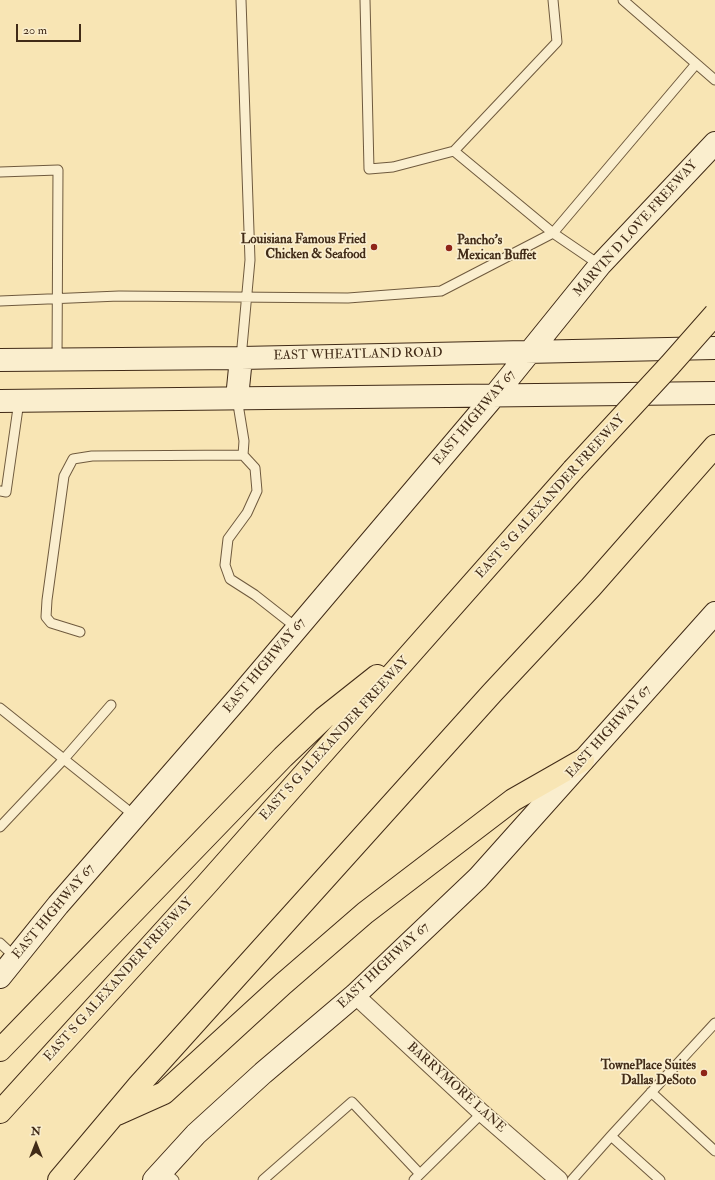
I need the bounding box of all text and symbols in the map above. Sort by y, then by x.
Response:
scale bar [18,16,83,42]
text: 20 m [23,23,47,38]
street label: MARVIN D LOVE FREEWAY [571,158,701,300]
place label: Louisiana Famous Fried Chicken & Seafood [241,232,366,263]
place label: Pancho's Mexican Buffet [457,233,536,264]
marker: Louisiana Famous Fried Chicken & Seafood [369,242,379,252]
marker: Pancho's Mexican Buffet [444,243,454,253]
street label: EAST WHEATLAND ROAD [273,346,443,364]
street label: EAST HIGHWAY 67 [431,367,519,469]
street label: EAST S G ALEXANDER FREEWAY [473,412,629,582]
street label: EAST HIGHWAY 67 [221,615,309,717]
street label: EAST S G ALEXANDER FREEWAY [257,654,413,824]
street label: EAST HIGHWAY 67 [563,683,655,781]
street label: EAST HIGHWAY 67 [10,861,98,963]
street label: EAST S G ALEXANDER FREEWAY [41,895,197,1065]
street label: EAST HIGHWAY 67 [335,920,433,1012]
street label: BARRYMORE LANE [404,1040,508,1136]
place label: TownePlace Suites Dallas DeSoto [601,1058,696,1089]
marker: TownePlace Suites Dallas DeSoto [699,1068,709,1078]
north arrow [16,1124,56,1164]
text: N [31,1125,41,1138]

